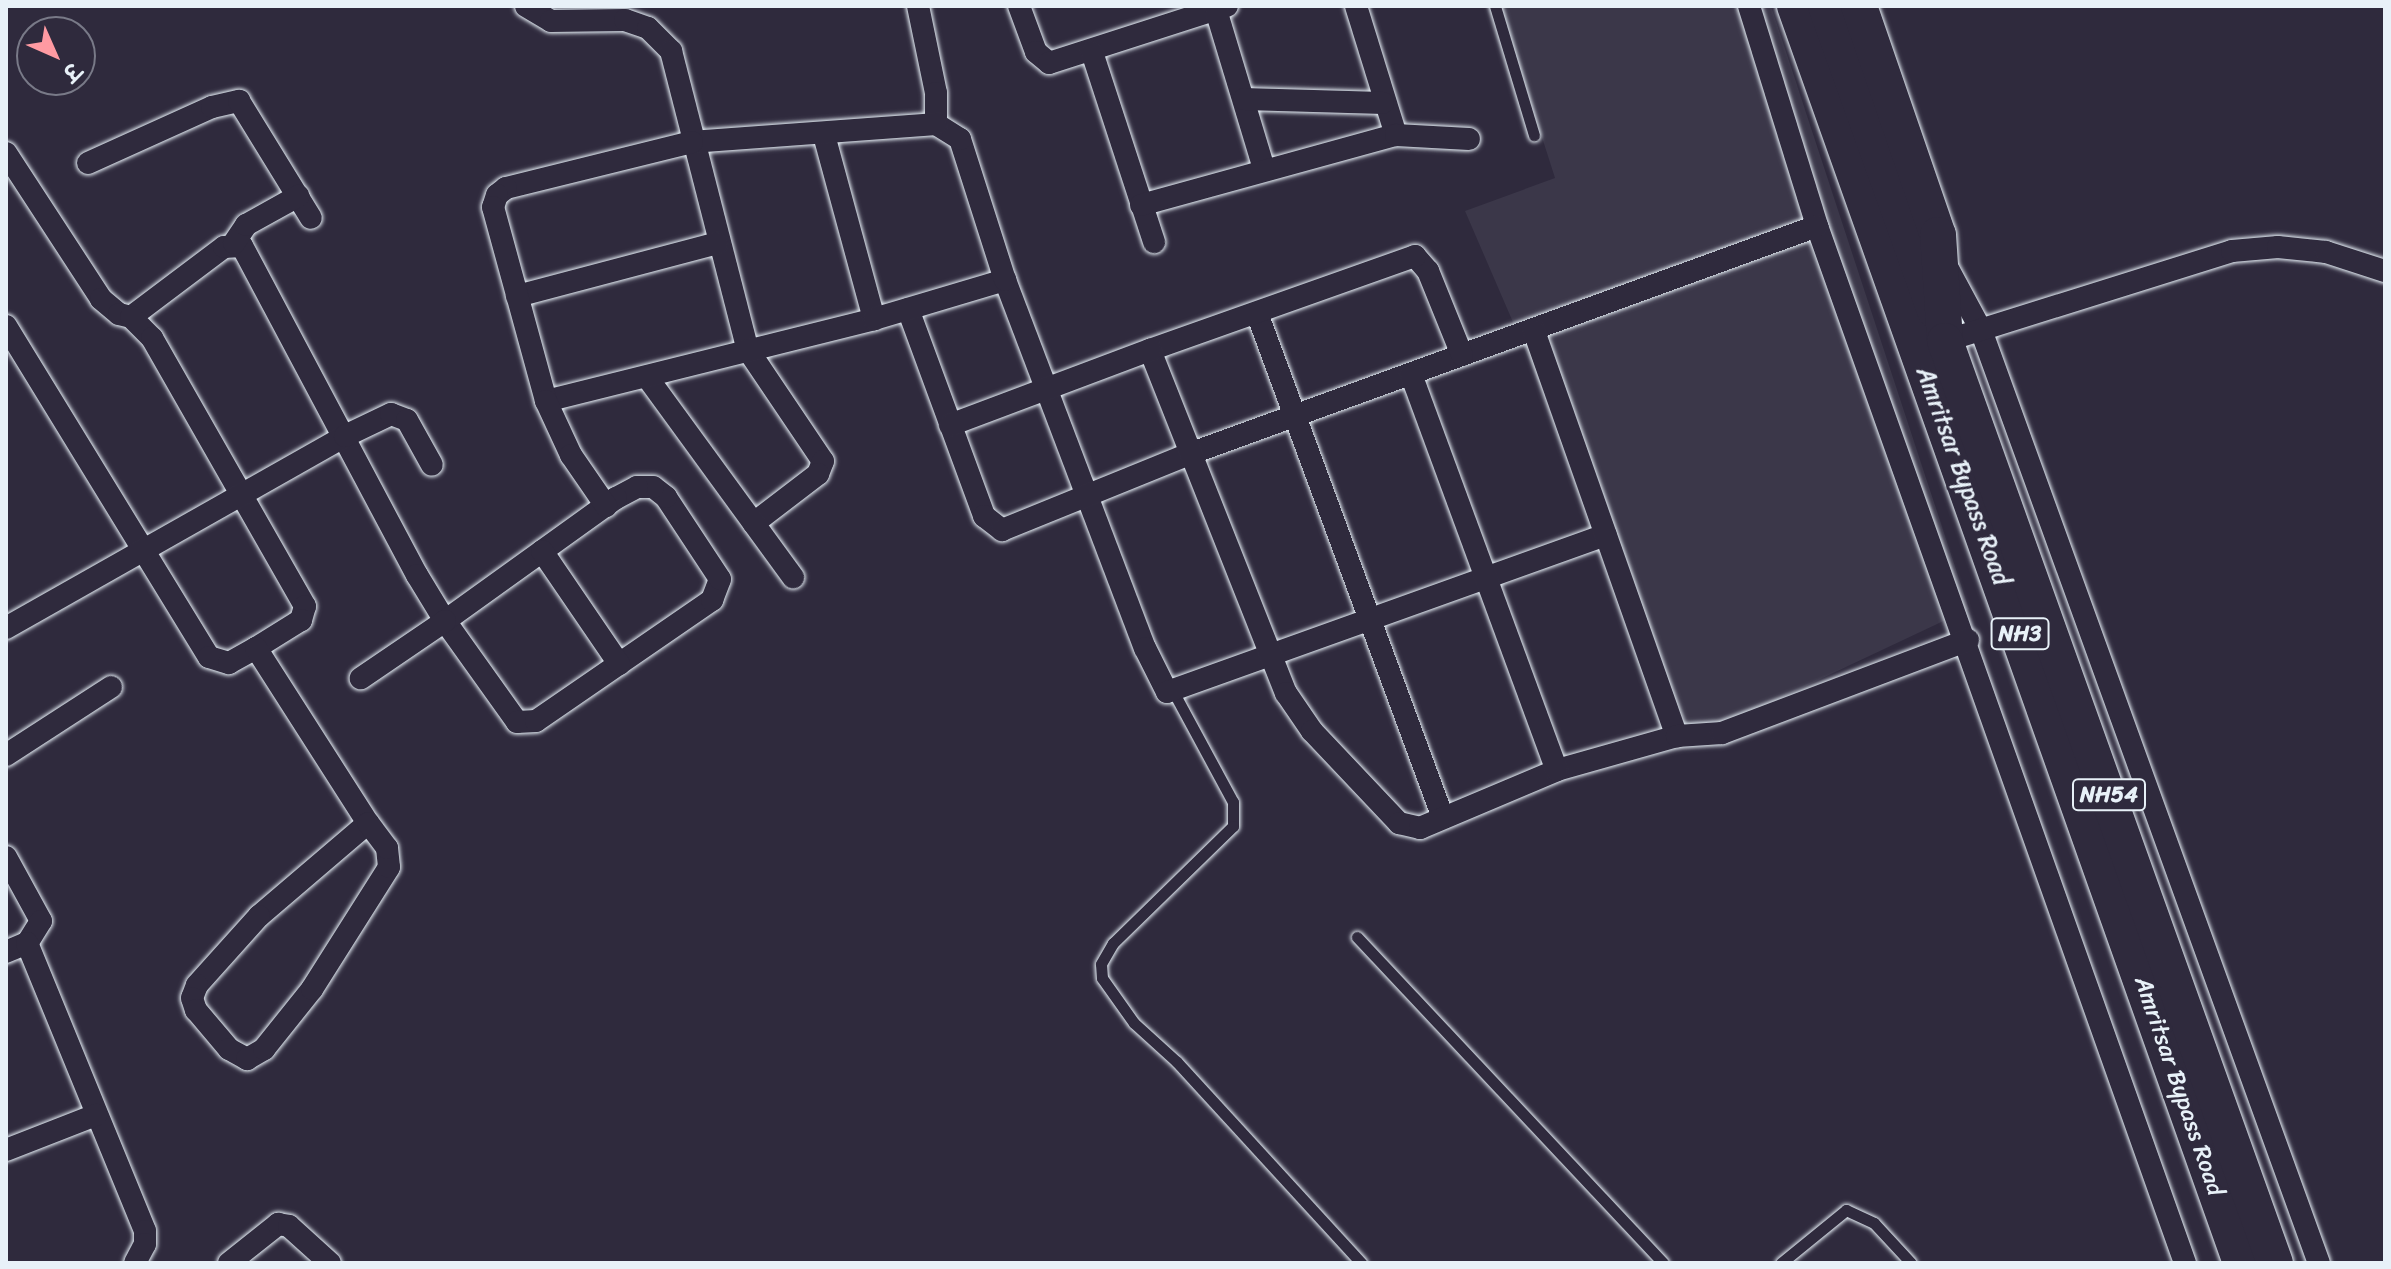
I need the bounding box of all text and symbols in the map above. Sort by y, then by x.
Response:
north arrow [16,16,96,96]
text: उ [53,53,91,91]
street label: Amritsar Bypass Road [1910,363,2016,589]
road number: NH3 [1990,616,2050,652]
road number: NH54 [2071,777,2147,813]
street label: Amritsar Bypass Road [2128,972,2230,1200]

